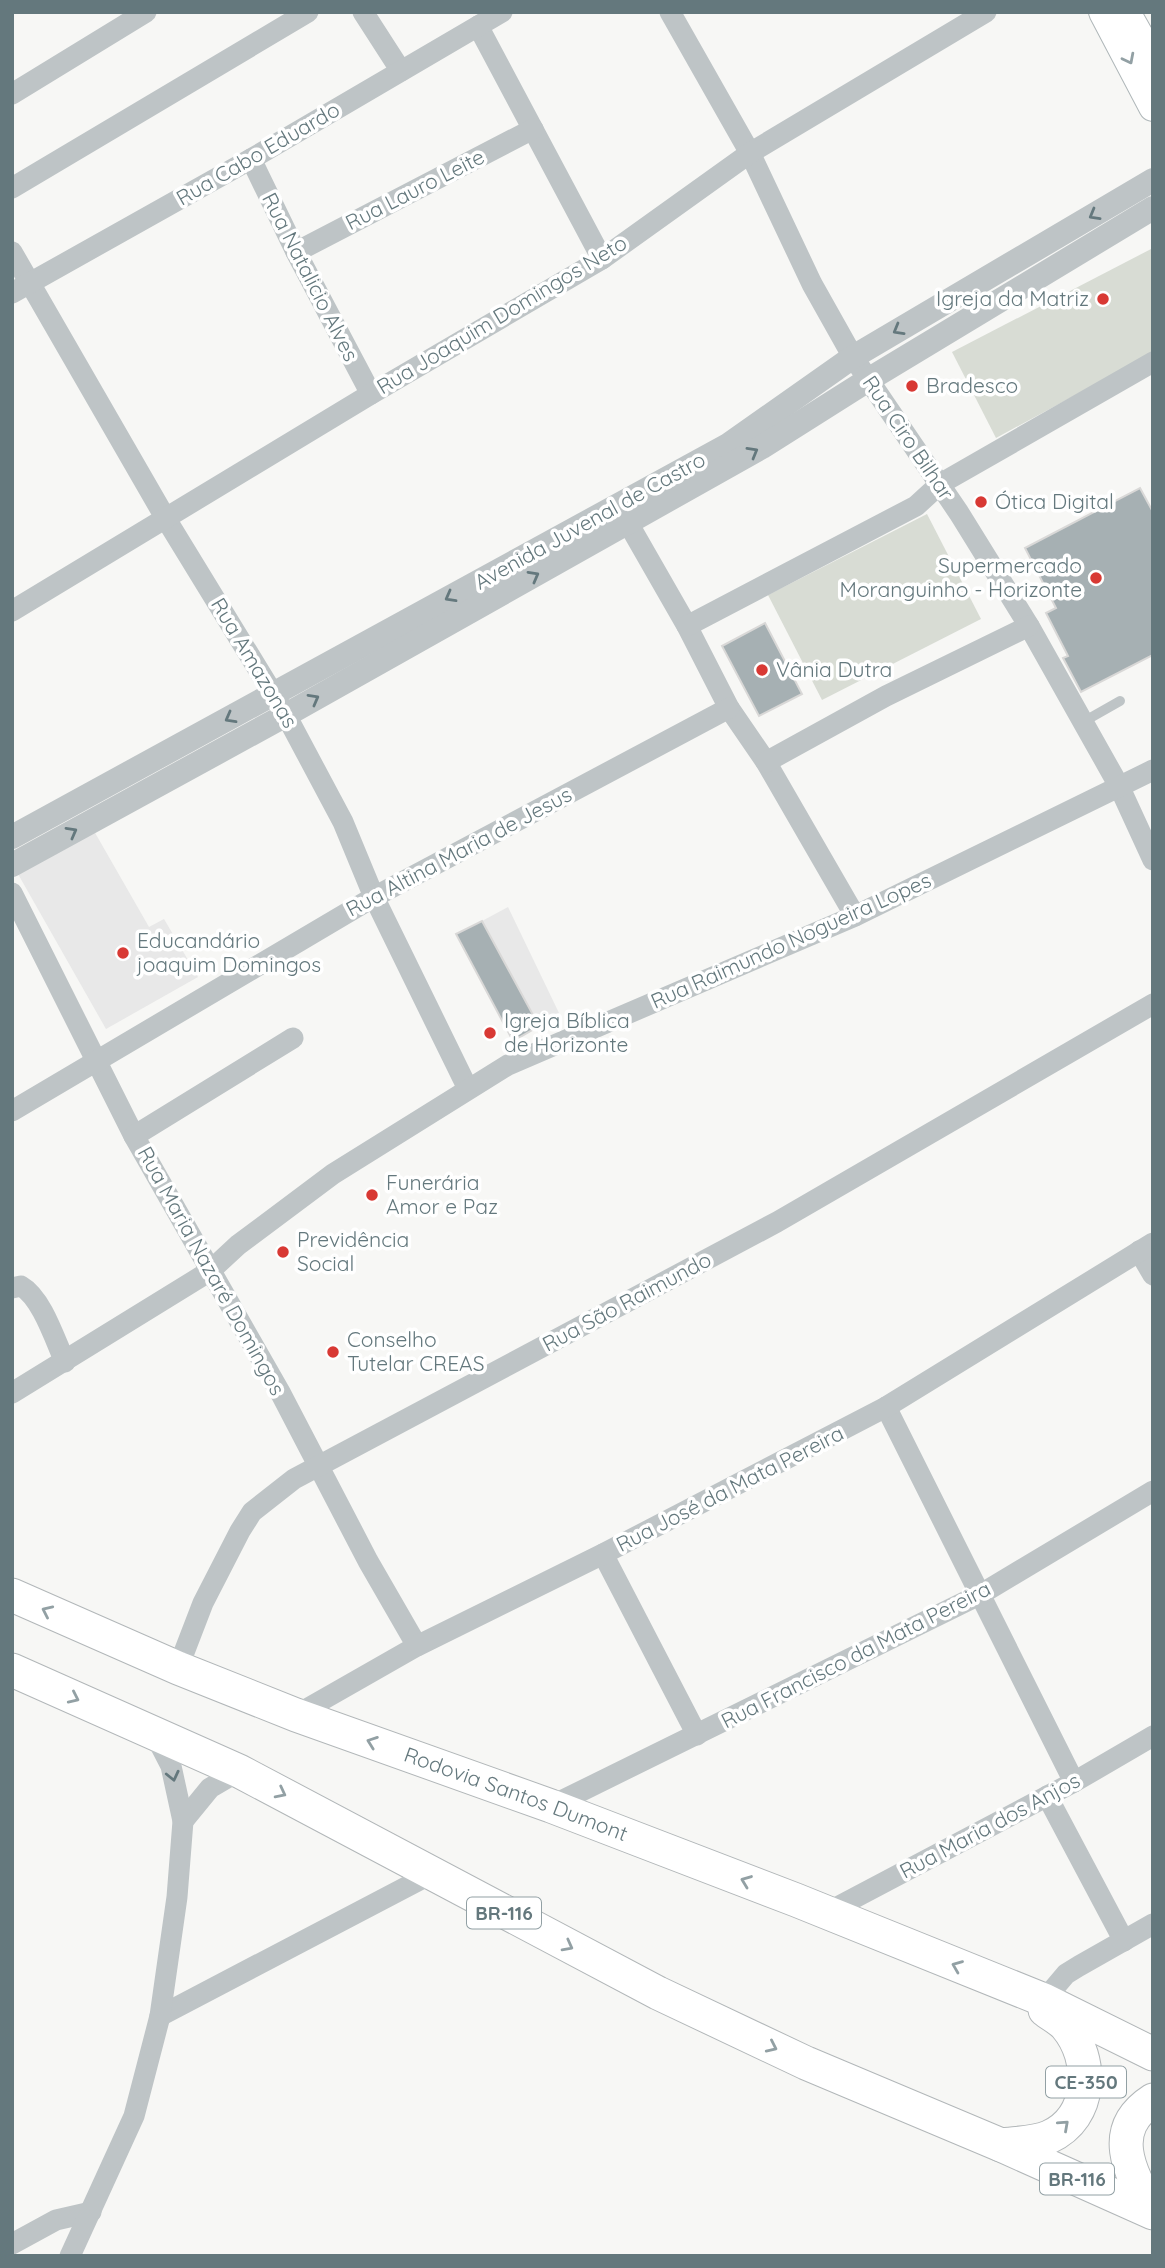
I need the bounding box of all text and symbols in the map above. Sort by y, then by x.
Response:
one-way arrow [1120,52,1134,64]
street label: Rua Cabo Eduardo [171,96,344,211]
street label: Rua Lauro Leite [341,143,488,235]
street label: Rua Natalicio Alves [257,188,365,365]
one-way arrow [1088,207,1101,220]
street label: Rua Joaquim Domingos Neto [372,229,631,399]
place label: Igreja da Matriz [936,285,1089,311]
marker: Igreja da Matriz [1095,291,1111,307]
one-way arrow [892,322,905,335]
street label: Rua Ciro Bilhar [858,370,960,505]
place label: Bradesco [926,372,1018,398]
marker: Bradesco [904,378,920,394]
street label: Avenida Juvenal de Castro [470,446,710,595]
one-way arrow [746,447,759,460]
place label: Ótica Digital [995,488,1114,514]
marker: Ótica Digital [973,494,989,510]
place label: Supermercado Moranguinho - Horizonte [840,552,1082,602]
marker: Supermercado Moranguinho - Horizonte [1088,570,1104,586]
one-way arrow [527,571,539,584]
one-way arrow [445,589,458,602]
street label: Rua Amazonas [206,593,304,732]
place label: Vânia Dutra [776,656,892,682]
marker: Vânia Dutra [754,662,770,678]
one-way arrow [307,694,320,707]
one-way arrow [224,710,237,724]
street label: Rua Altina Maria de Jesus [341,781,576,922]
one-way arrow [65,827,77,841]
street label: Rua Raimundo Nogueira Lopes [647,866,935,1014]
place label: Educandário joaquim Domingos [136,927,321,977]
marker: Educandário joaquim Domingos [115,945,131,961]
place label: Igreja Bíblica de Horizonte [504,1007,630,1057]
marker: Igreja Bíblica de Horizonte [482,1025,498,1041]
street label: Rua Maria Nazaré Domingos [133,1142,291,1399]
place label: Funerária Amor e Paz [386,1169,498,1219]
marker: Funerária Amor e Paz [364,1187,380,1203]
place label: Previdência Social [297,1226,409,1276]
marker: Previdência Social [275,1244,291,1260]
street label: Rua São Raimundo [538,1246,715,1357]
place label: Conselho Tutelar CREAS [347,1326,484,1376]
marker: Conselho Tutelar CREAS [325,1344,341,1360]
street label: Rua José da Mata Pereira [611,1419,848,1557]
street label: Rua Francisco da Mata Pereira [717,1575,995,1734]
one-way arrow [42,1606,54,1620]
one-way arrow [67,1690,79,1704]
one-way arrow [366,1736,378,1750]
street label: Rodovia Santos Dumont [401,1741,632,1846]
street label: Rua Maria dos Anjos [895,1767,1084,1884]
one-way arrow [165,1770,179,1782]
one-way arrow [274,1785,286,1798]
one-way arrow [740,1875,752,1889]
road number: BR-116 [467,1898,541,1928]
one-way arrow [561,1938,573,1952]
one-way arrow [951,1961,963,1975]
one-way arrow [765,2039,777,2053]
road number: CE-350 [1046,2066,1126,2098]
one-way arrow [1056,2120,1069,2133]
road number: BR-116 [1040,2164,1114,2194]

